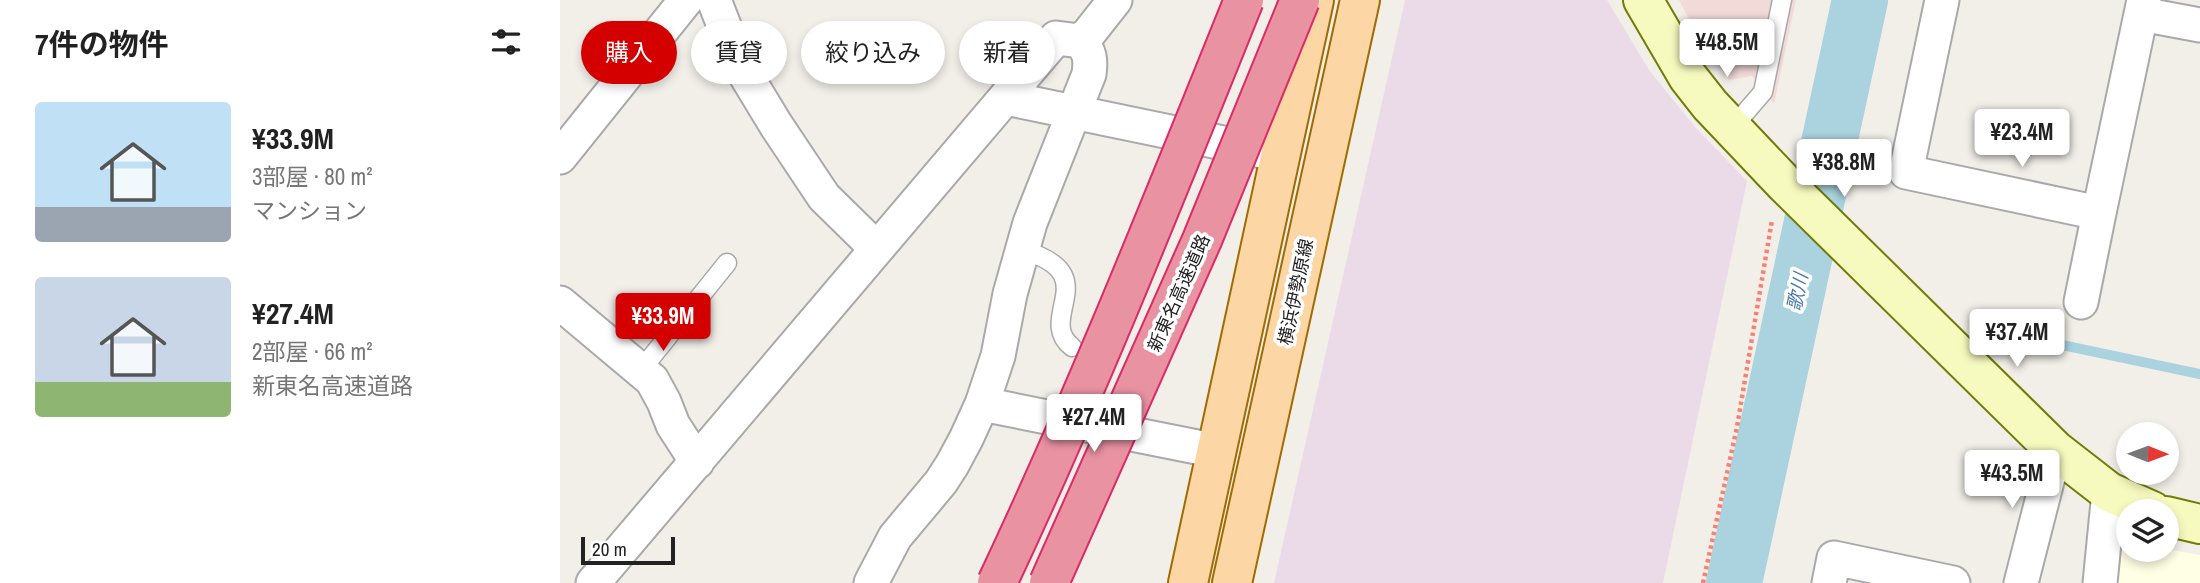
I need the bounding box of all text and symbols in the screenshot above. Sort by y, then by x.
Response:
pin: ¥48.5M [1670,20,1784,79]
chip: 購入 [581,21,677,84]
chip: 賃貸 [691,21,787,84]
chip: 絞り込み [801,21,945,84]
chip: 新着 [959,21,1055,84]
icon: filters [487,23,525,61]
text: 7件の物件 [35,24,169,64]
text: ¥48.5M [1696,26,1758,57]
pin: ¥23.4M [1965,110,2079,169]
text: ¥23.4M [1991,116,2053,147]
text: ¥33.9M [252,118,334,158]
icon: home [91,130,175,214]
pin: ¥38.8M [1787,140,1901,199]
text: ¥38.8M [1813,146,1875,177]
text: 3部屋 · 80 m² [252,161,372,192]
text: マンション [252,195,367,226]
street label: 新東名高速道路 [1141,230,1216,355]
street label: 横浜伊勢原線 [1272,236,1319,347]
water label: 歌川 [1780,269,1814,313]
text: ¥27.4M [252,293,334,333]
pin: ¥33.9M [606,294,720,353]
text: ¥33.9M [632,300,694,331]
icon: home [91,305,175,389]
pin: ¥37.4M [1960,310,2074,369]
text: ¥37.4M [1986,316,2048,347]
text: 2部屋 · 66 m² [252,336,372,367]
text: 新東名高速道路 [252,370,413,401]
pin: ¥27.4M [1037,394,1151,454]
text: ¥27.4M [1063,401,1125,432]
north arrow [2116,422,2179,485]
map controls [2116,422,2179,562]
pin: ¥43.5M [1955,450,2069,510]
text: ¥43.5M [1981,457,2043,488]
button: layers [2116,499,2179,562]
scale bar [581,534,676,566]
text: 20 m [592,536,627,562]

